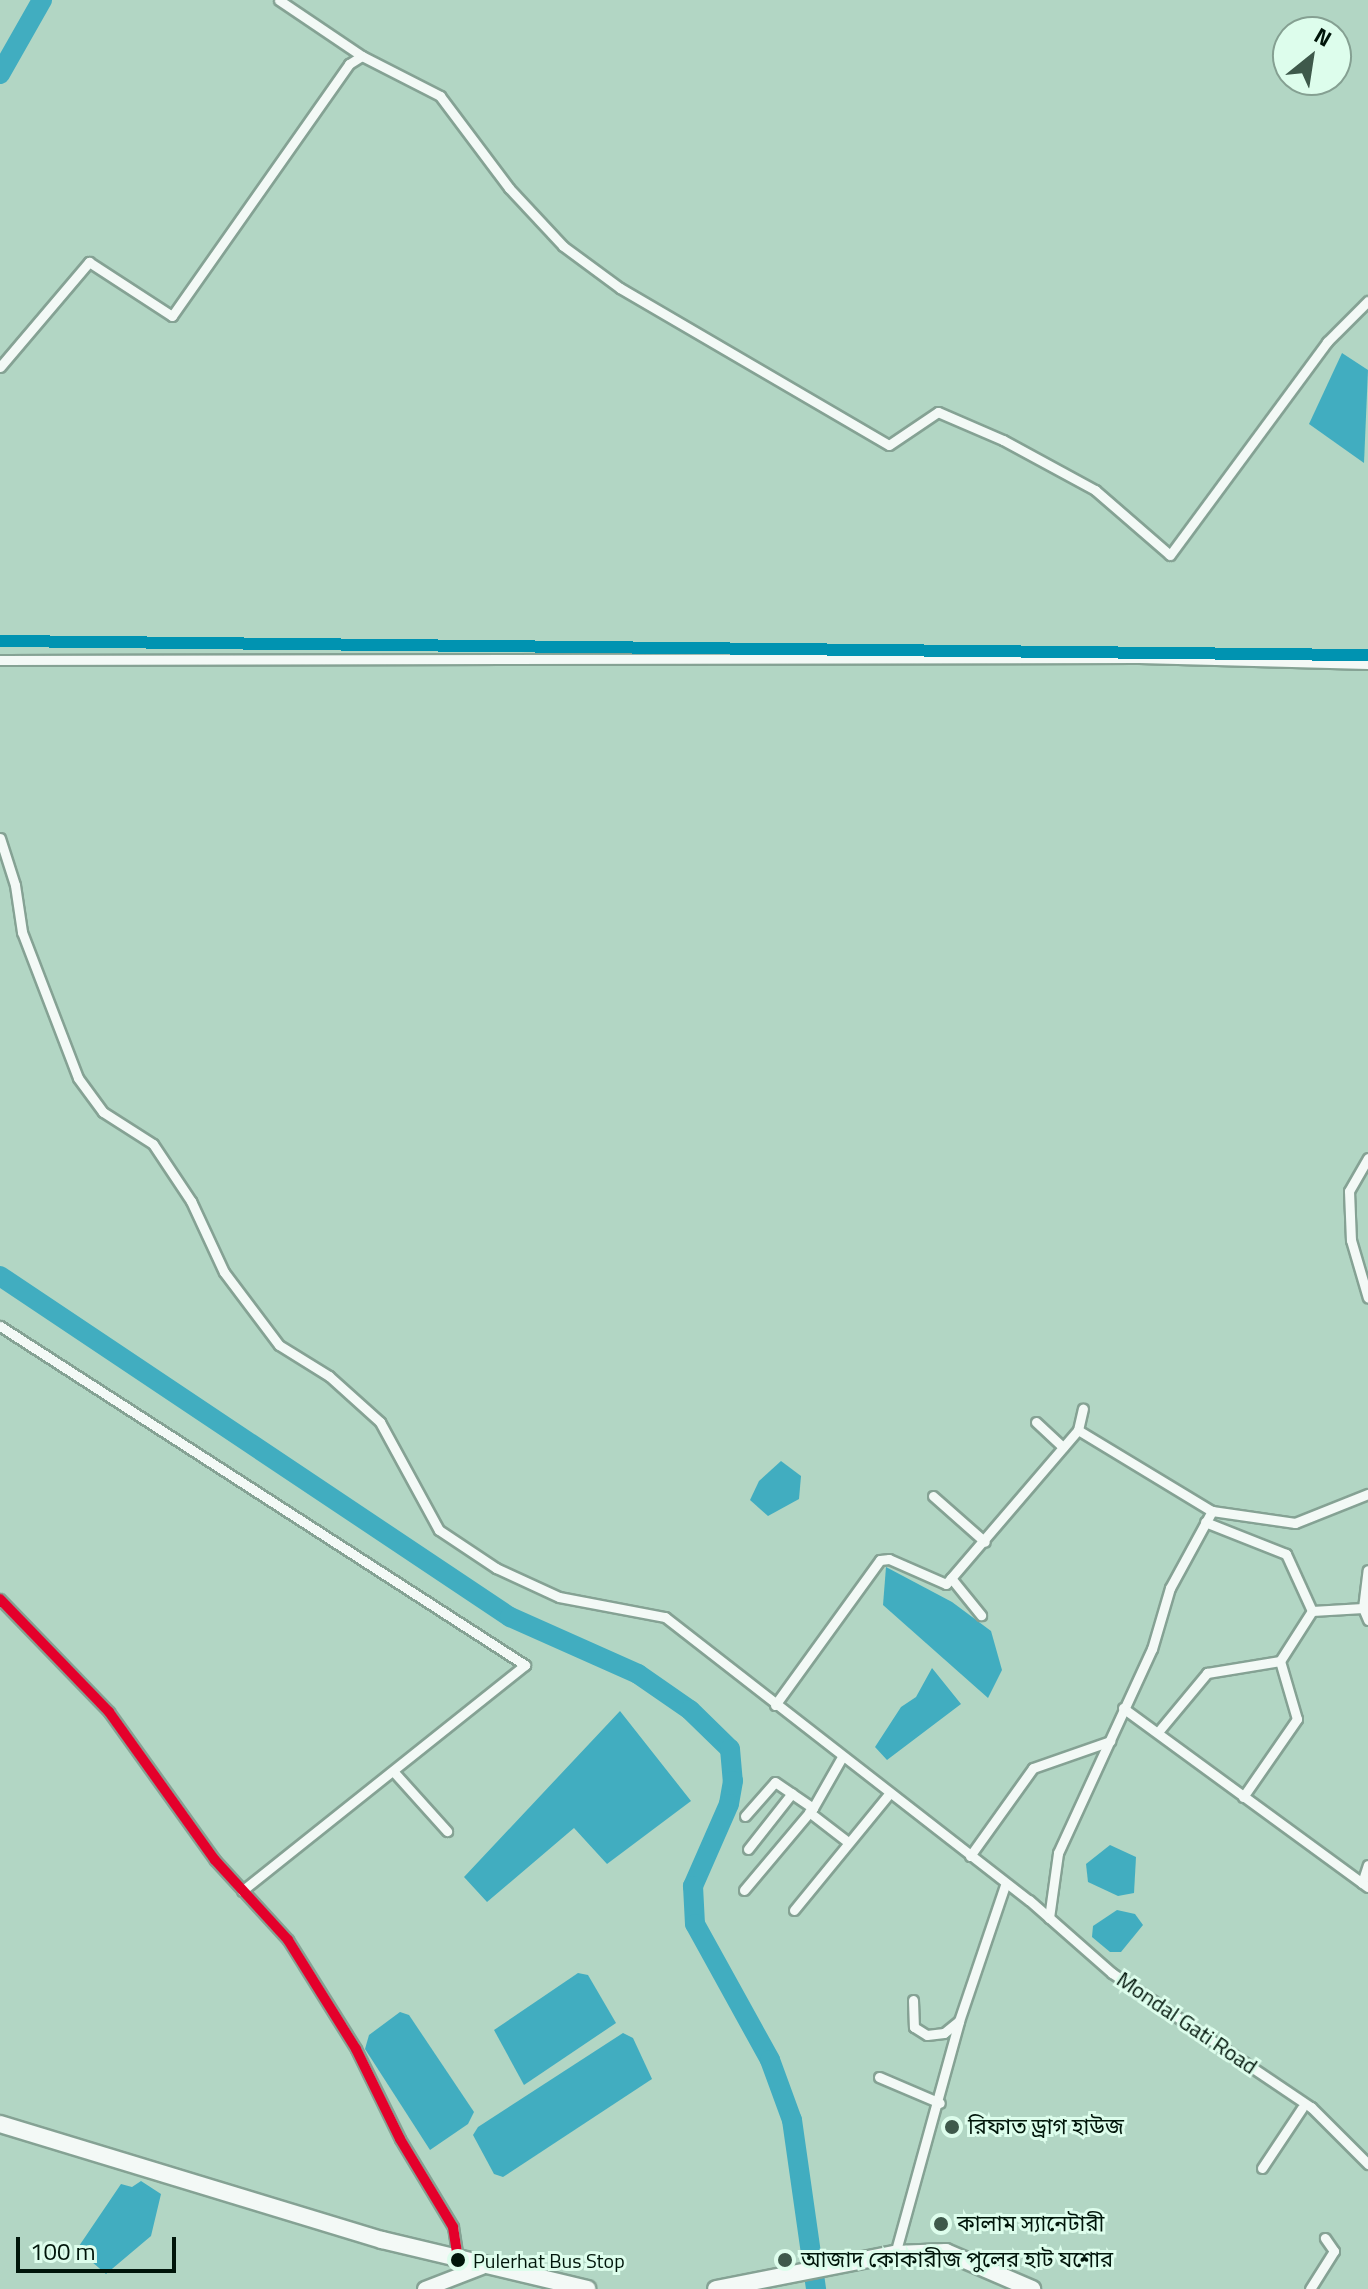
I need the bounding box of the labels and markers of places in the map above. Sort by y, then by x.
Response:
place label: রিফাত ড্রাগ হাউজ [968,2114,1124,2140]
marker: রিফাত ড্রাগ হাউজ [943,2118,961,2136]
place label: কালাম স্যানেটারী [957,2211,1104,2237]
marker: কালাম স্যানেটারী [932,2215,950,2233]
place label: আজাদ কোকারীজ পুলের হাট যশোর [801,2247,1113,2273]
place label: Pulerhat Bus Stop [473,2248,625,2272]
marker: আজাদ কোকারীজ পুলের হাট যশোর [776,2251,794,2269]
marker: Pulerhat Bus Stop [450,2252,466,2268]

